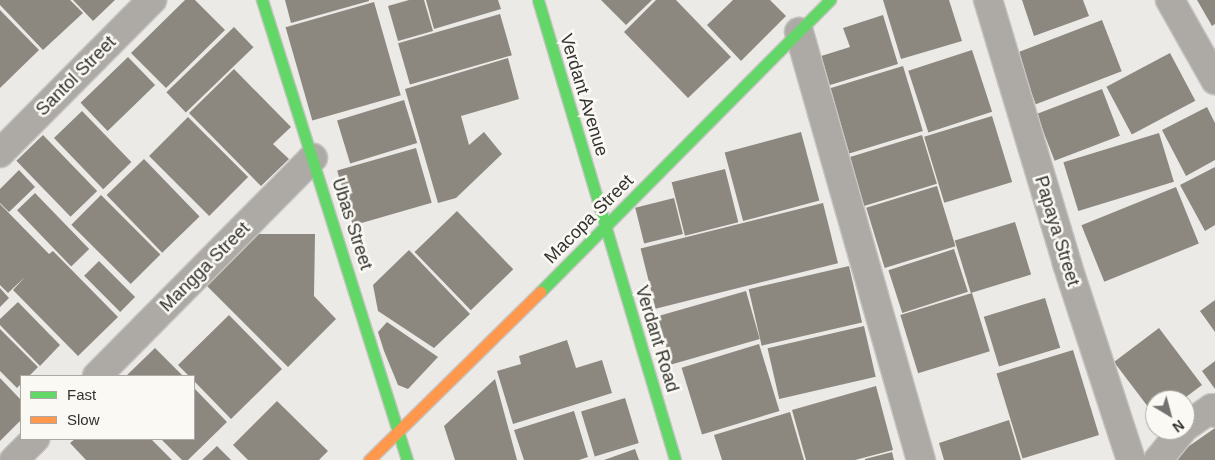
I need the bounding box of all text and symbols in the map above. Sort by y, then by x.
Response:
street label: Verdant Avenue [555,31,613,159]
street label: Santol Street [32,32,120,120]
street label: Macopa Street [540,170,638,268]
street label: Papaya Street [1030,173,1084,289]
street label: Ubas Street [327,175,377,273]
street label: Mangga Street [156,218,254,316]
street label: Verdant Road [631,283,683,395]
legend [20,375,195,440]
text: Fast [67,386,96,403]
north arrow [1145,390,1195,440]
text: Slow [67,411,100,428]
text: N [1170,417,1187,436]

